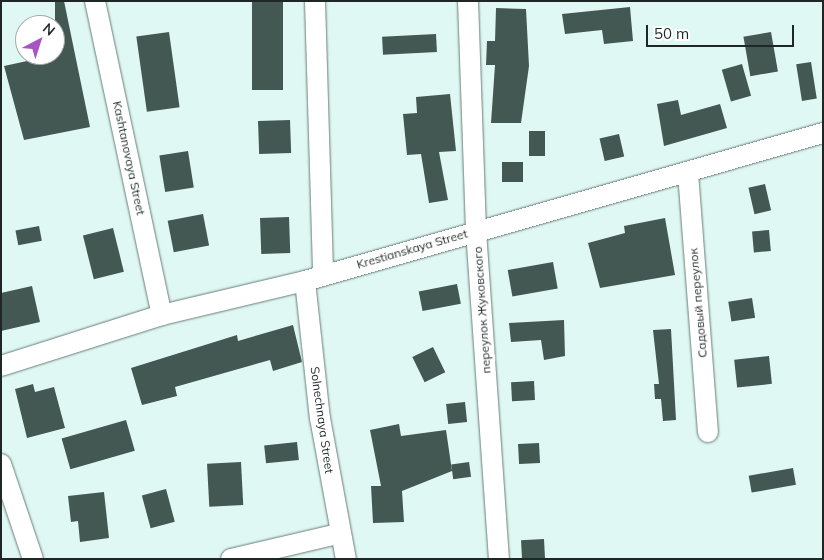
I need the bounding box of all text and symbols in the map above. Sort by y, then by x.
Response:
north arrow [15,15,65,65]
scale bar [649,15,796,47]
text: N [39,19,59,40]
text: 50 m [654,24,689,43]
street label: Kashtanovaya Street [110,100,148,216]
street label: Krestianskaya Street [355,226,469,272]
street label: переулок Жуковского [470,246,494,374]
street label: Садовый переулок [686,248,710,358]
street label: Solnechnaya Street [307,366,337,474]

